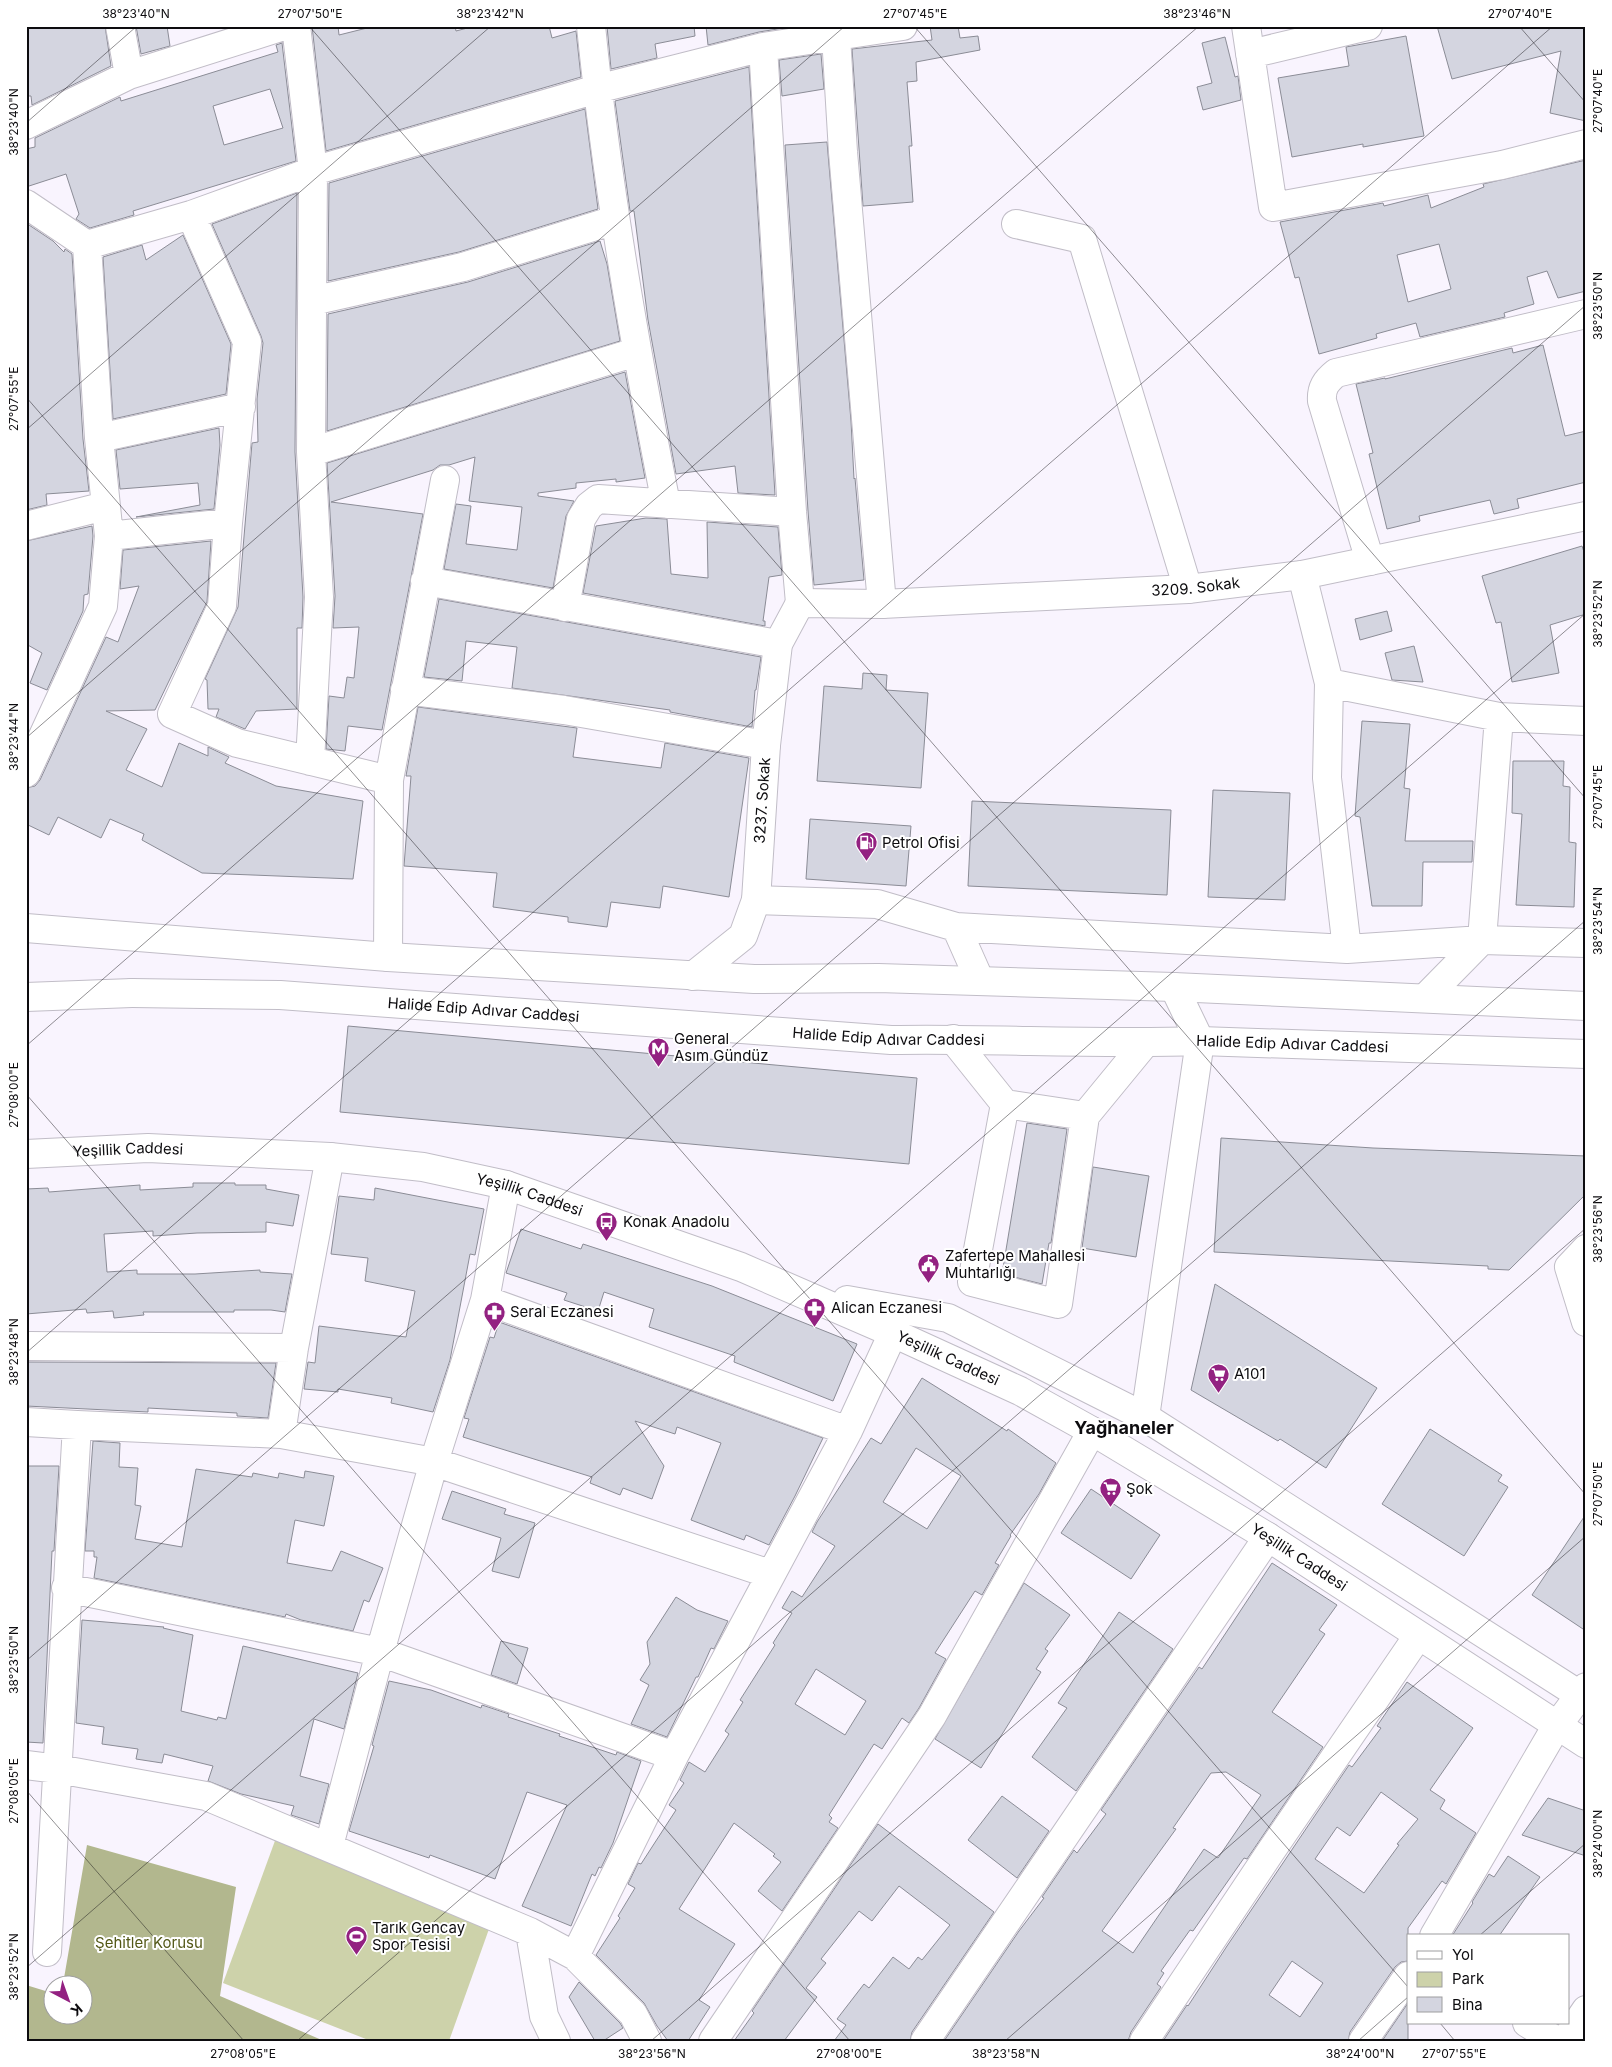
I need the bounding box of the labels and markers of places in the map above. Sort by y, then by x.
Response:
fuel station icon: Petrol Ofisi [854,831,878,862]
place label: Petrol Ofisi [882,833,960,852]
place label: General Asım Gündüz [674,1029,769,1065]
metro station icon: General Asım Gündüz [646,1036,670,1067]
bus stop icon: Konak Anadolu [595,1210,619,1241]
place label: Konak Anadolu [623,1212,730,1231]
place label: Zafertepe Mahallesi Muhtarlığı [945,1246,1085,1282]
public building icon: Zafertepe Mahallesi Muhtarlığı [917,1253,941,1284]
pharmacy icon: Alican Eczanesi [803,1296,827,1327]
place label: Alican Eczanesi [831,1298,942,1317]
pharmacy icon: Seral Eczanesi [482,1300,506,1331]
place label: Seral Eczanesi [510,1302,614,1321]
supermarket icon: A101 [1206,1362,1230,1393]
place label: A101 [1234,1364,1266,1383]
supermarket icon: Şok [1098,1477,1122,1508]
place label: Şok [1126,1479,1154,1498]
place label: Tarık Gencay Spor Tesisi [372,1918,466,1954]
sports icon: Tarık Gencay Spor Tesisi [344,1925,368,1956]

